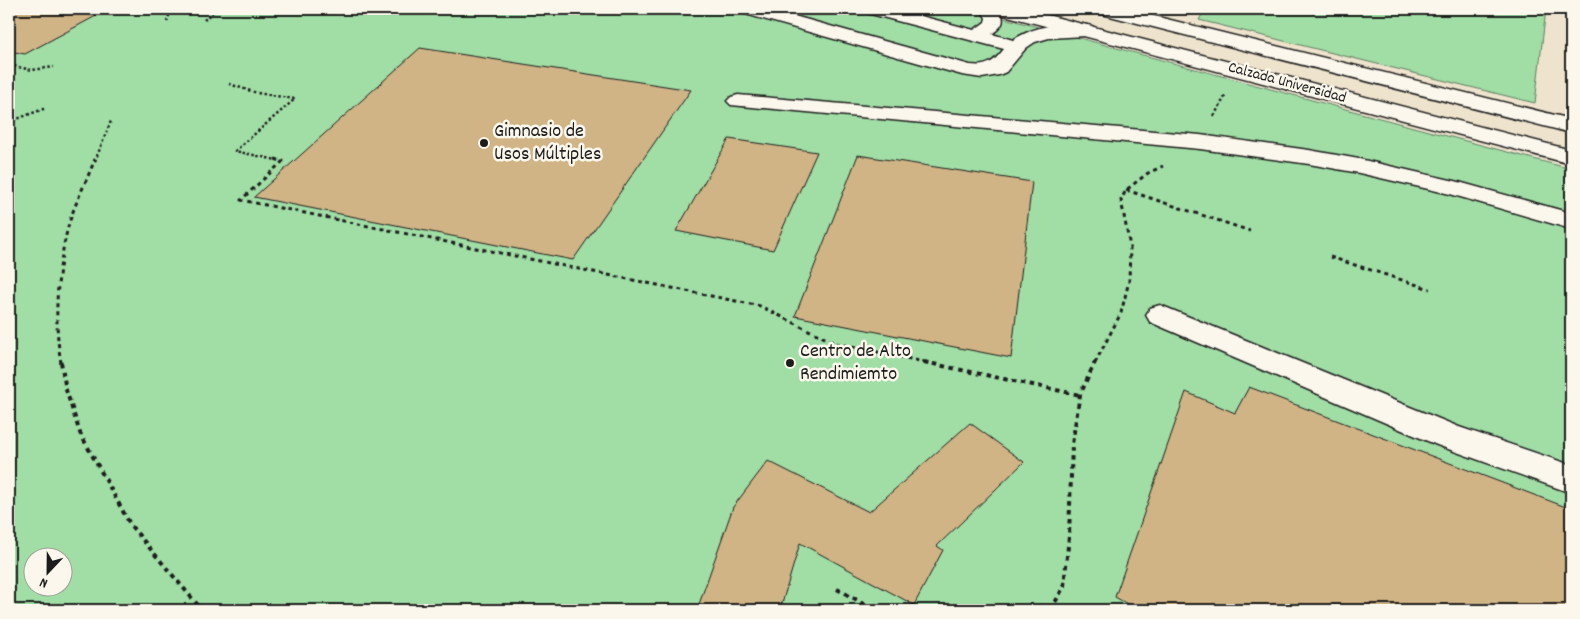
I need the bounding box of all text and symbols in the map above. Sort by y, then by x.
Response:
street label: Calzada Universidad [1225,56,1349,110]
place label: Gimnasio de Usos Múltiples [494,118,601,169]
marker: Gimnasio de Usos Múltiples [478,137,490,149]
place label: Centro de Alto Rendimiemto [800,338,911,389]
marker: Centro de Alto Rendimiemto [784,357,796,369]
north arrow [22,546,72,596]
text: N [37,572,51,593]

